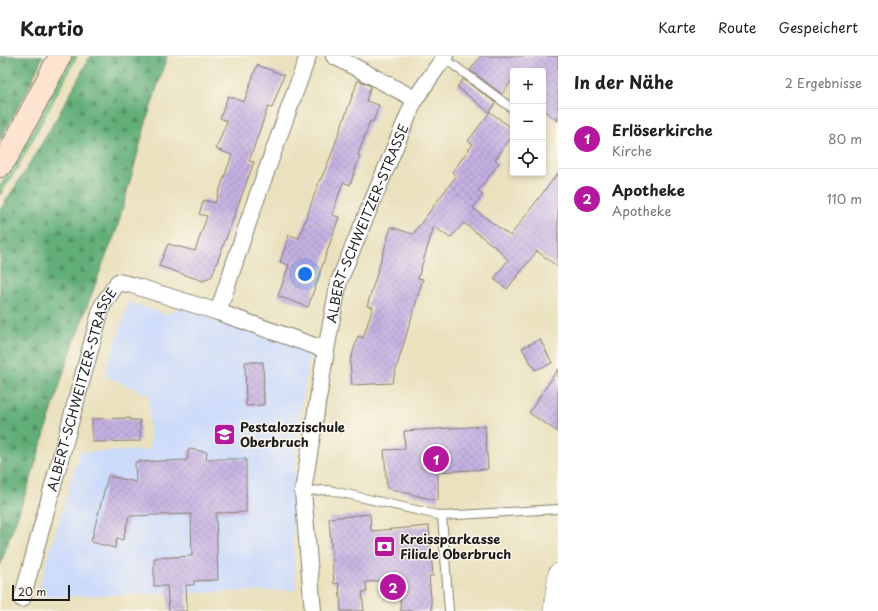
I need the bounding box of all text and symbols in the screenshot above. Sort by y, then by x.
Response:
text: Kartio [20,14,83,42]
text: Karte [658,17,696,38]
text: Route [718,17,756,38]
text: Gespeichert [778,17,858,38]
map controls [510,68,546,176]
button: + [510,68,546,104]
text: In der Nähe [574,69,673,95]
text: 2 Ergebnisse [785,73,862,92]
button: − [510,104,546,140]
text: Erlöserkirche [612,118,713,141]
street label: ALBERT-SCHWEITZER-STRASSE [321,121,413,324]
text: 1 [584,129,590,148]
text: 80 m [828,129,862,148]
button: locate [510,140,546,176]
text: Kirche [612,141,652,160]
text: Apotheke [612,178,685,201]
text: 2 [582,189,592,208]
text: 110 m [827,189,862,208]
text: Apotheke [612,201,672,220]
your location [295,264,315,284]
street label: ALBERT-SCHWEITZER-STRASSE [42,284,121,493]
place label: Pestalozzischule Oberbruch [240,417,345,451]
school or university icon: Pestalozzischule Oberbruch [211,421,237,447]
pin: 1 [423,444,449,474]
place label: Kreissparkasse Filiale Oberbruch [400,529,511,563]
bank icon: Kreissparkasse Filiale Oberbruch [372,533,398,559]
pin: 2 [380,572,406,602]
scale bar [12,583,70,602]
text: 20 m [18,583,46,600]

